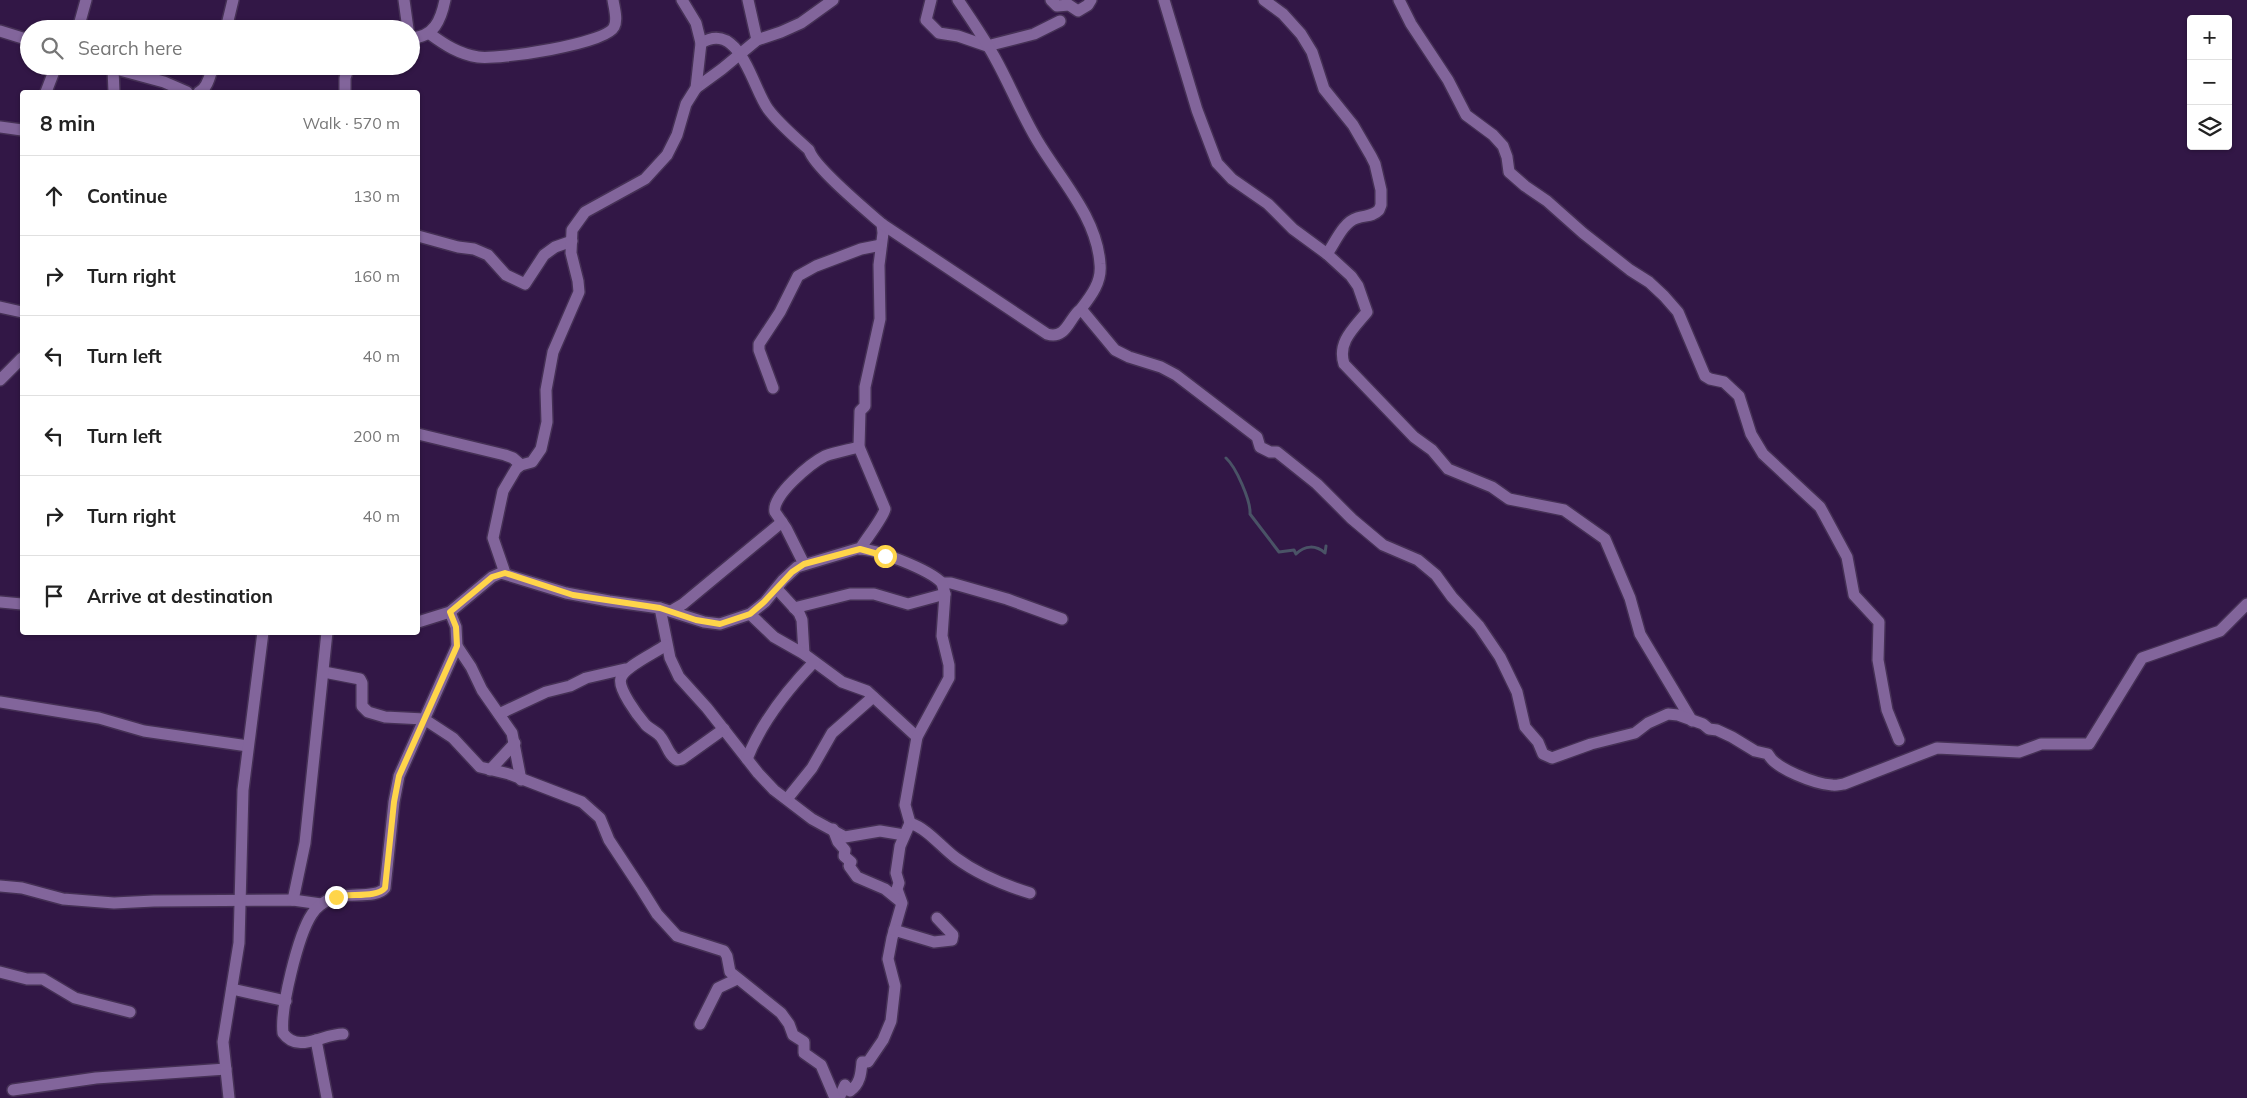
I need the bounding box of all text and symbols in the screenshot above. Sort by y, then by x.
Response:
map controls [2187,15,2232,150]
button: + [2187,15,2232,60]
search box [20,20,420,75]
icon: search [38,34,66,62]
text: Search here [78,36,182,60]
button: − [2187,60,2232,105]
button: layers [2187,105,2232,150]
text: 8 min [40,110,95,136]
text: Walk · 570 m [302,113,400,133]
icon: ahead [40,182,68,210]
text: Continue [87,184,167,208]
text: 130 m [353,186,400,206]
icon: right [40,262,68,290]
text: Turn right [87,264,176,288]
text: 160 m [353,266,400,286]
icon: left [40,342,68,370]
text: Turn left [87,344,162,368]
text: 40 m [363,346,400,366]
icon: left [40,422,68,450]
text: Turn left [87,424,162,448]
text: 200 m [353,426,400,446]
icon: right [40,502,68,530]
text: Turn right [87,504,176,528]
text: 40 m [363,506,400,526]
route start [874,545,897,568]
icon: arrive [40,582,68,610]
text: Arrive at destination [87,584,273,608]
route end [325,886,348,909]

